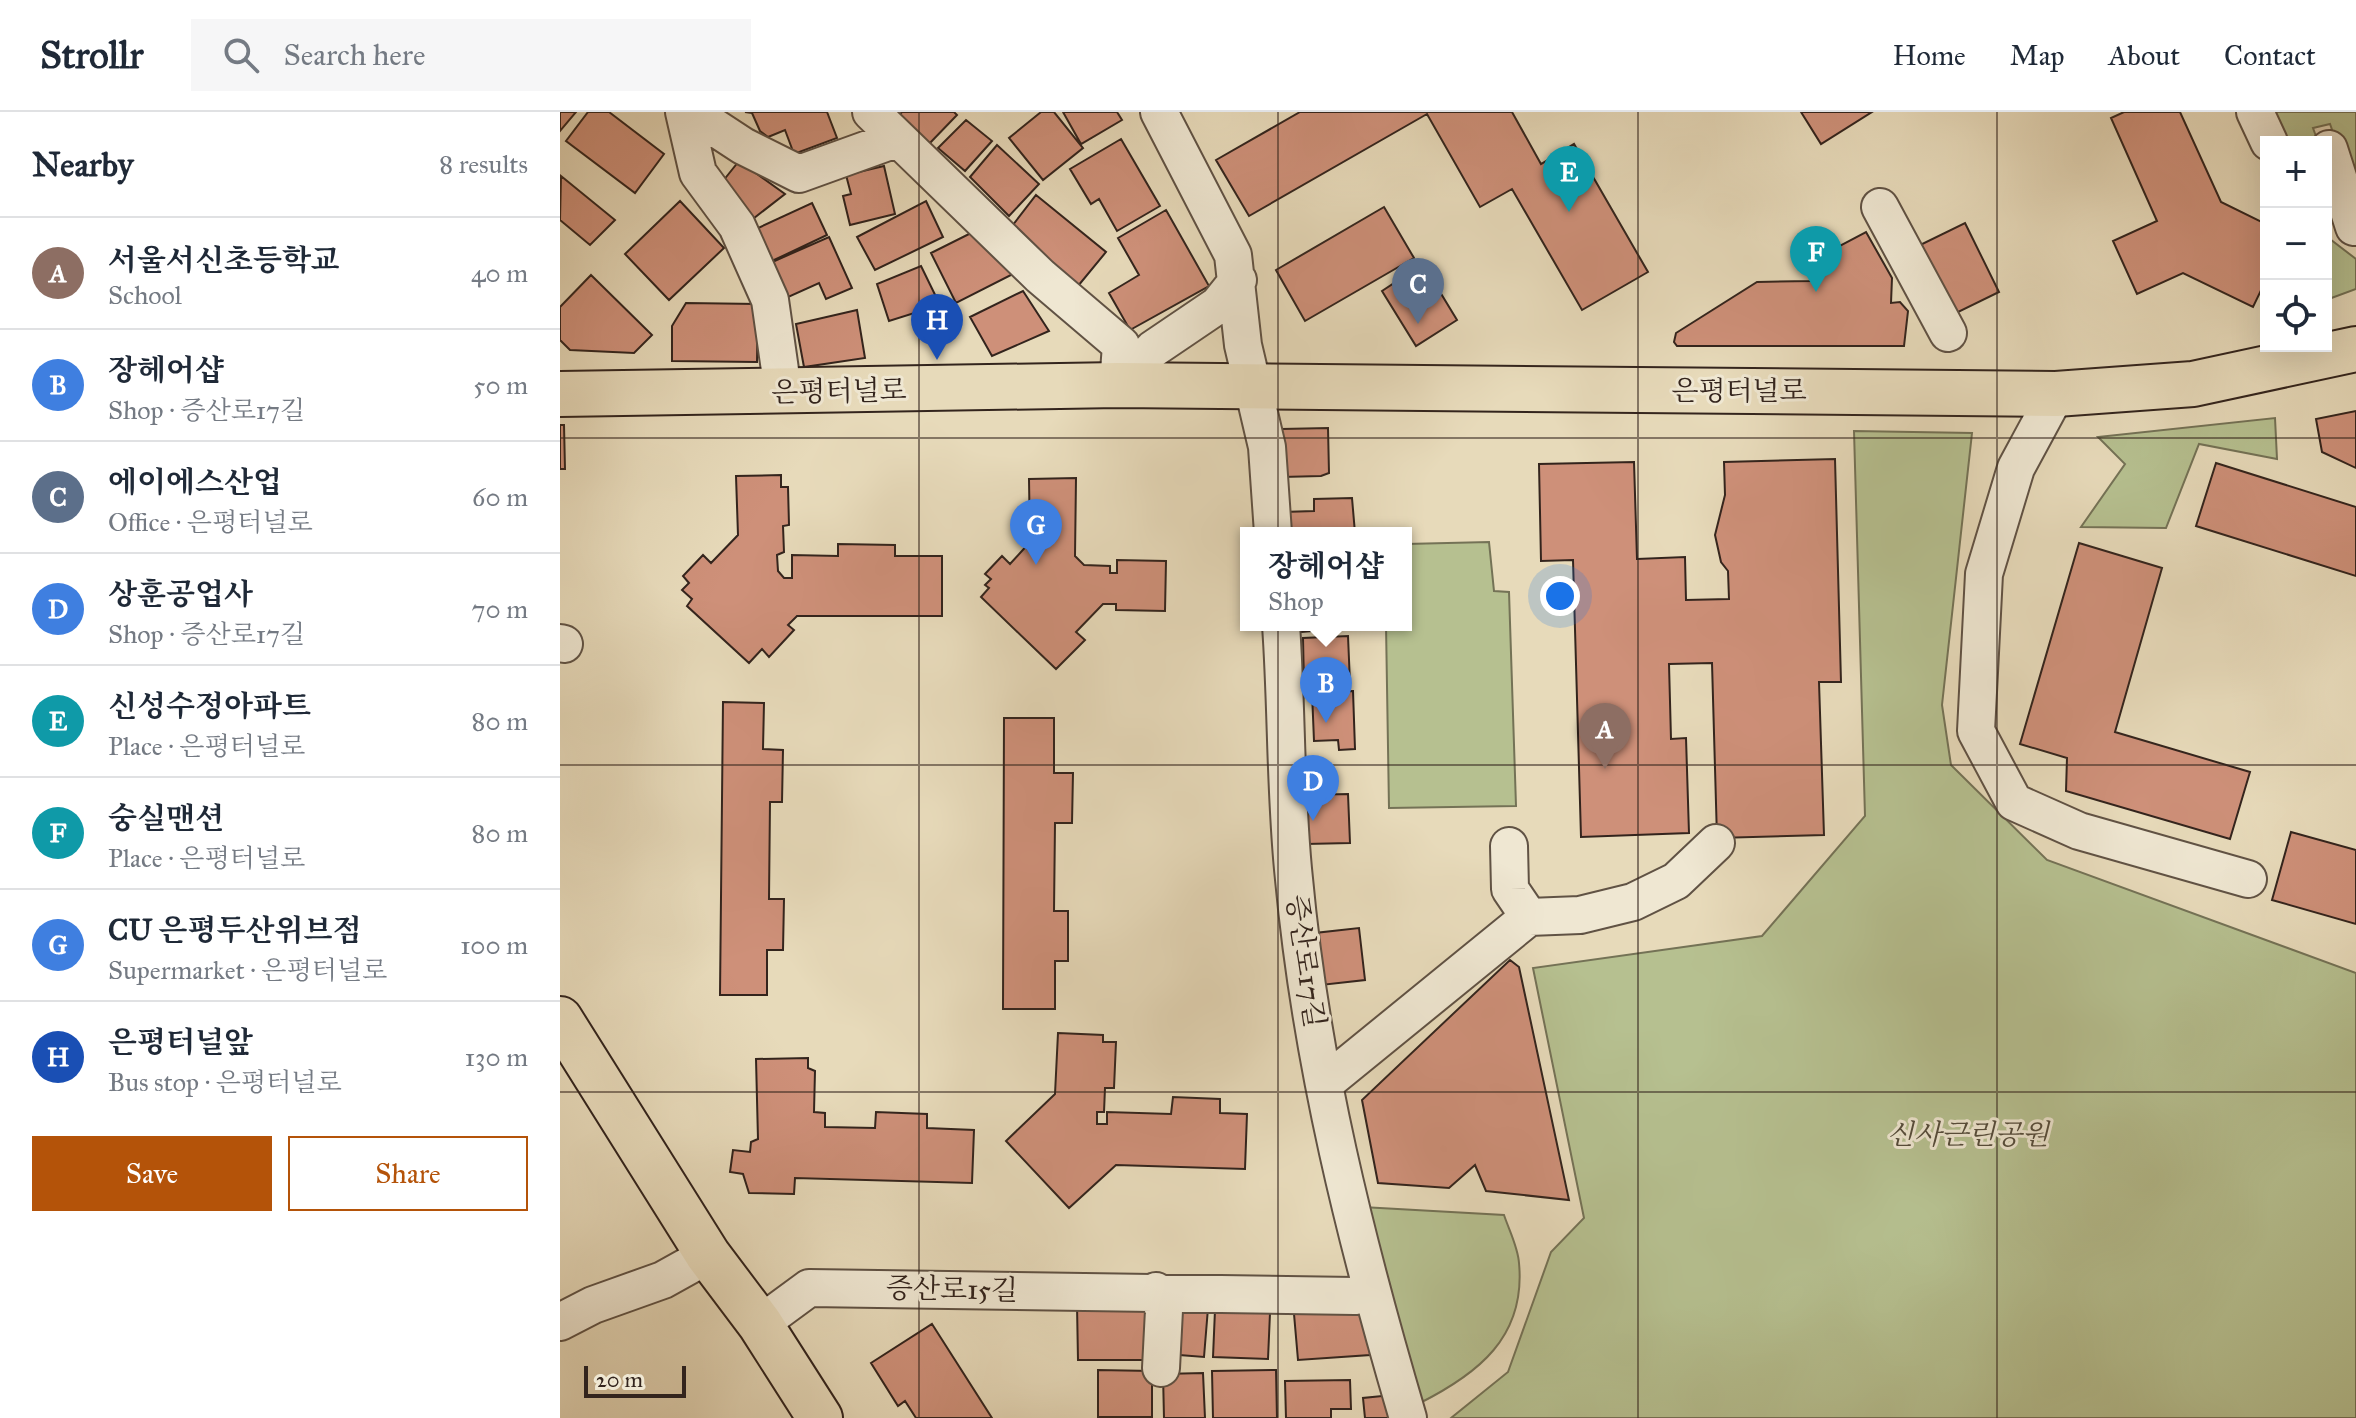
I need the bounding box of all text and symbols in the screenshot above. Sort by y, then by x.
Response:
search box [191,19,751,91]
text: Strollr [40,32,143,78]
icon: search [219,33,263,77]
text: Search here [283,37,425,73]
text: Home [1893,38,1966,73]
text: Map [2010,38,2064,73]
text: About [2108,38,2180,73]
text: Contact [2224,38,2316,73]
map controls [2260,136,2332,352]
button: + [2260,136,2332,208]
text: Nearby [32,144,134,185]
pin: E [1543,146,1595,212]
text: 8 results [439,148,528,180]
button: − [2260,208,2332,280]
pin: F [1790,226,1842,292]
text: 서울서신초등학교 [108,242,340,278]
text: A [49,257,67,289]
text: 40 m [471,257,528,289]
pin: C [1392,258,1444,324]
text: School [108,279,182,311]
button: locate [2260,280,2332,352]
pin: H [911,294,963,360]
text: 장헤어샵 [108,352,224,388]
text: B [49,369,67,401]
text: 50 m [473,369,528,401]
street label: 은평터널로 [771,372,907,410]
street label: 은평터널로 [1671,373,1807,408]
text: Shop · 증산로17길 [108,394,305,426]
text: 에이에스산업 [108,464,282,500]
text: C [49,481,67,513]
text: 60 m [472,481,528,513]
pin: G [1010,499,1062,565]
text: Office · 은평터널로 [108,506,313,538]
popup [1240,527,1412,631]
text: 장헤어샵 [1268,548,1384,584]
text: 상훈공업사 [108,576,253,612]
your location [1540,576,1580,616]
text: Shop [1268,585,1324,617]
text: D [48,593,68,625]
text: 70 m [472,593,528,625]
text: Shop · 증산로17길 [108,618,305,650]
pin: B [1300,657,1352,723]
text: 신성수정아파트 [108,688,311,724]
pin: A [1579,703,1631,769]
text: E [49,705,67,737]
text: 80 m [472,705,528,737]
text: Place · 은평터널로 [108,730,305,762]
pin: D [1287,755,1339,821]
text: 숭실맨션 [108,800,224,836]
text: F [50,817,67,849]
text: 80 m [472,817,528,849]
text: Place · 은평터널로 [108,842,305,874]
street label: 증산로17길 [1279,892,1333,1030]
text: CU 은평두산위브점 [108,912,361,948]
text: G [48,929,68,961]
text: 100 m [460,929,528,961]
text: Supermarket · 은평터널로 [108,954,387,986]
text: 은평터널앞 [108,1024,253,1060]
text: H [47,1041,69,1073]
text: 130 m [465,1041,528,1073]
text: Bus stop · 은평터널로 [108,1066,342,1098]
park label: 신사근린공원 [1887,1117,2051,1152]
button: Save [32,1136,272,1211]
button: Share [288,1136,528,1211]
street label: 증산로15길 [886,1270,1018,1308]
scale bar [584,1362,686,1398]
text: 20 m [596,1366,643,1393]

